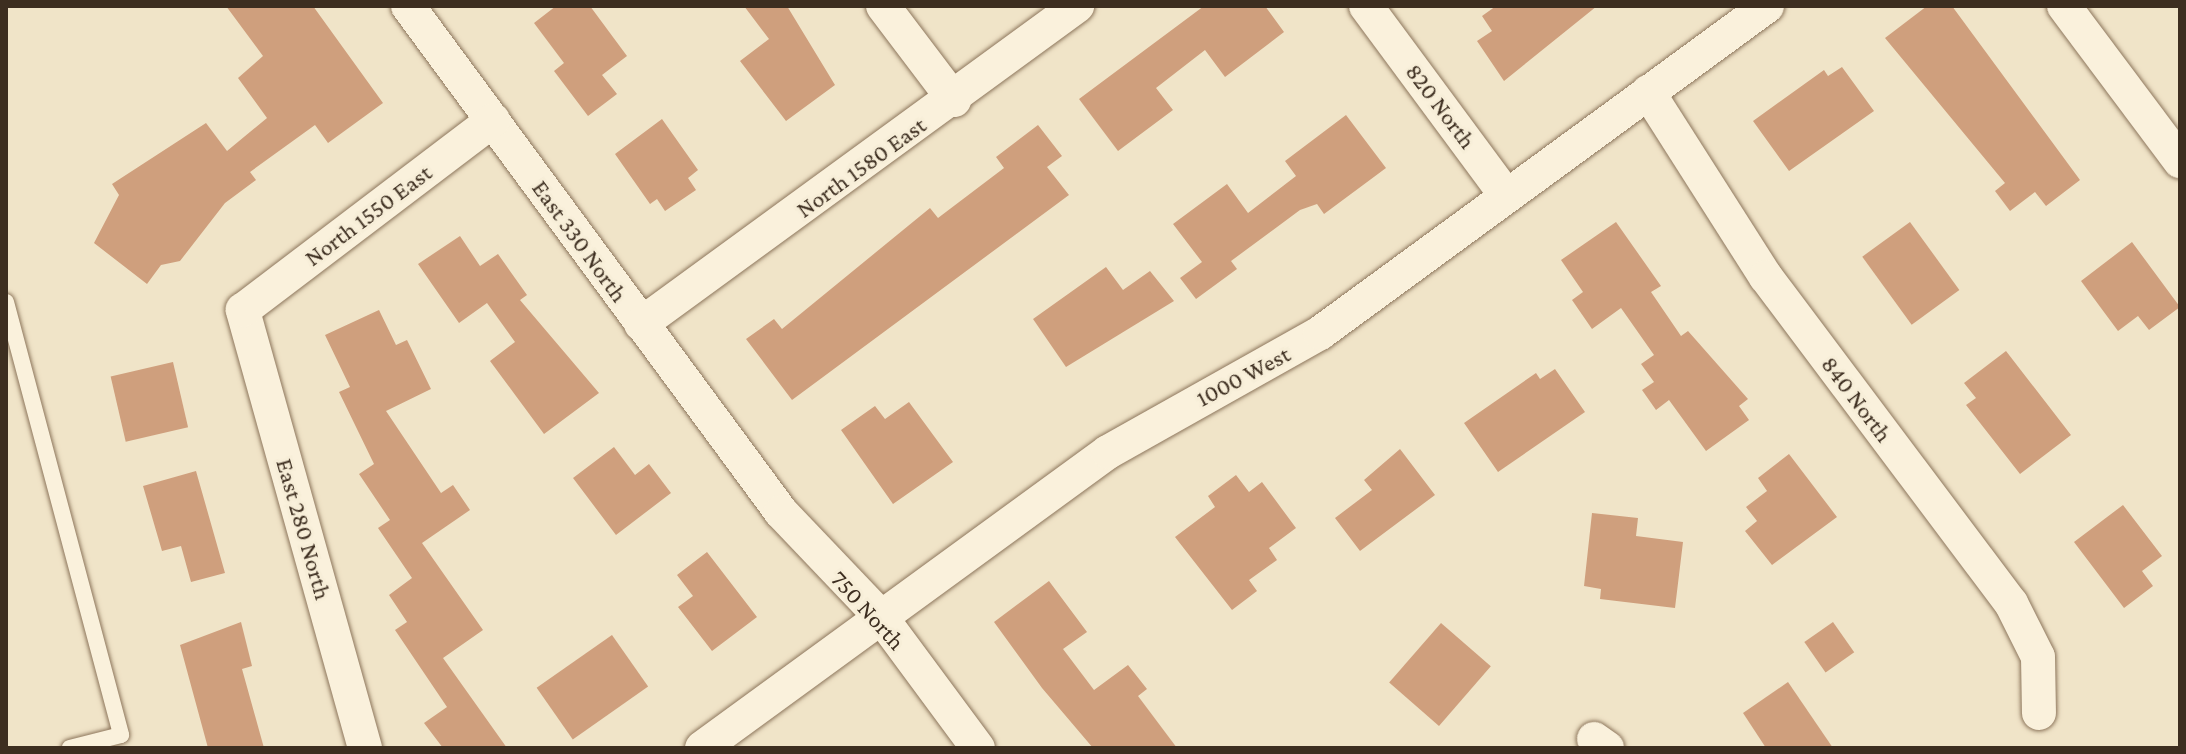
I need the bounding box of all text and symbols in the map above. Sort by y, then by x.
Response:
street label: 820 North [1400,58,1482,154]
street label: North 1580 East [791,110,931,224]
street label: North 1550 East [299,158,437,272]
street label: East 330 North [526,174,634,308]
street label: 1000 West [1191,339,1295,413]
street label: 840 North [1815,350,1899,448]
street label: East 280 North [270,455,338,603]
street label: 750 North [825,564,911,656]

